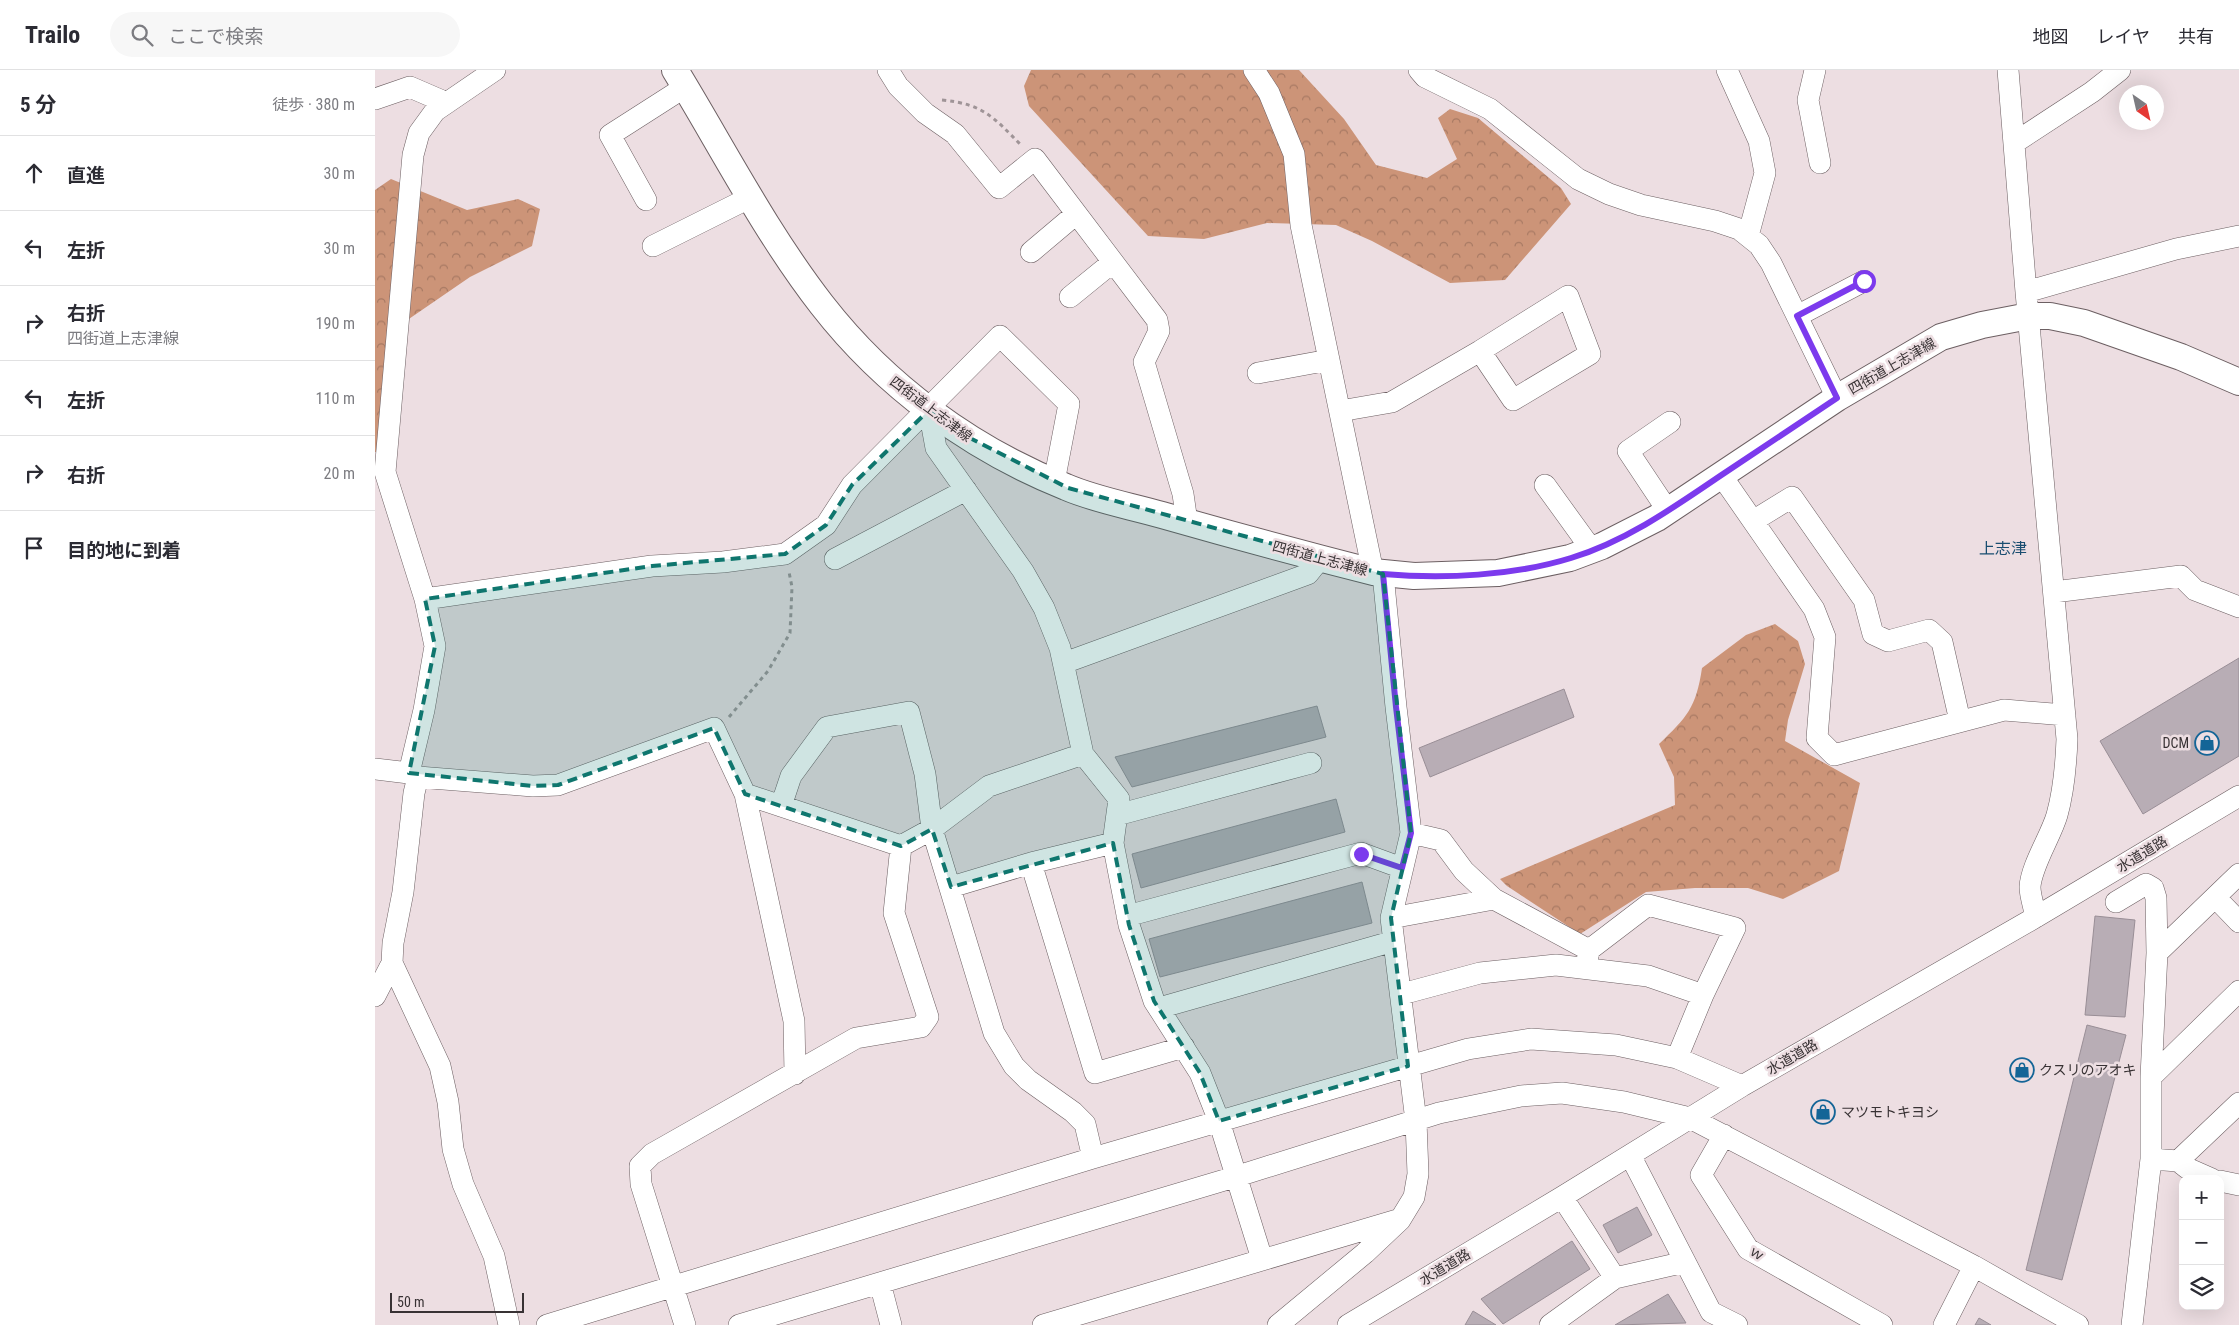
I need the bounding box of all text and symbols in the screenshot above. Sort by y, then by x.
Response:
search box [110,12,460,57]
text: Trailo [25,21,80,49]
icon: search [128,21,156,49]
text: ここで検索 [168,25,263,48]
text: 地図 [2033,26,2069,47]
text: レイヤ [2097,26,2150,47]
text: 共有 [2178,26,2214,47]
north arrow [2119,85,2164,130]
text: 5 分 [20,93,56,117]
text: 徒歩 · 380 m [272,95,355,114]
icon: ahead [20,159,48,187]
text: 直進 [67,164,105,187]
text: 30 m [323,164,355,183]
icon: left [20,234,48,262]
text: 左折 [67,239,105,262]
text: 30 m [323,239,355,258]
route start [1853,270,1876,293]
text: 右折 [67,302,105,325]
icon: right [20,309,48,337]
text: 190 m [316,314,355,333]
text: 四街道上志津線 [67,329,179,348]
street label: 四街道上志津線 [1846,335,1938,397]
street label: 四街道上志津線 [887,373,975,445]
icon: left [20,384,48,412]
text: 左折 [67,389,105,412]
text: 110 m [316,389,355,408]
icon: right [20,459,48,487]
text: 右折 [67,464,105,487]
text: 20 m [323,464,355,483]
icon: arrive [20,534,48,562]
street label: 四街道上志津線 [1271,538,1369,578]
text: 目的地に到着 [67,539,181,562]
district label: 上志津 [1979,539,2027,558]
shop icon: DCM [2194,730,2220,756]
place label: DCM [2162,735,2189,751]
street label: 水道道路 [2114,833,2170,875]
route end [1350,843,1373,866]
street label: 水道道路 [1764,1036,1820,1078]
shop icon: クスリのアオキ [2009,1057,2035,1083]
place label: クスリのアオキ [2039,1062,2137,1078]
shop icon: マツモトキヨシ [1810,1099,1836,1125]
place label: マツモトキヨシ [1841,1104,1939,1120]
map controls [2179,1175,2224,1310]
button: + [2179,1175,2224,1220]
button: − [2179,1220,2224,1265]
street label: ｗ [1747,1242,1767,1264]
street label: 水道道路 [1417,1246,1473,1288]
button: layers [2179,1265,2224,1310]
scale bar [390,1290,524,1313]
text: 50 m [397,1294,425,1310]

